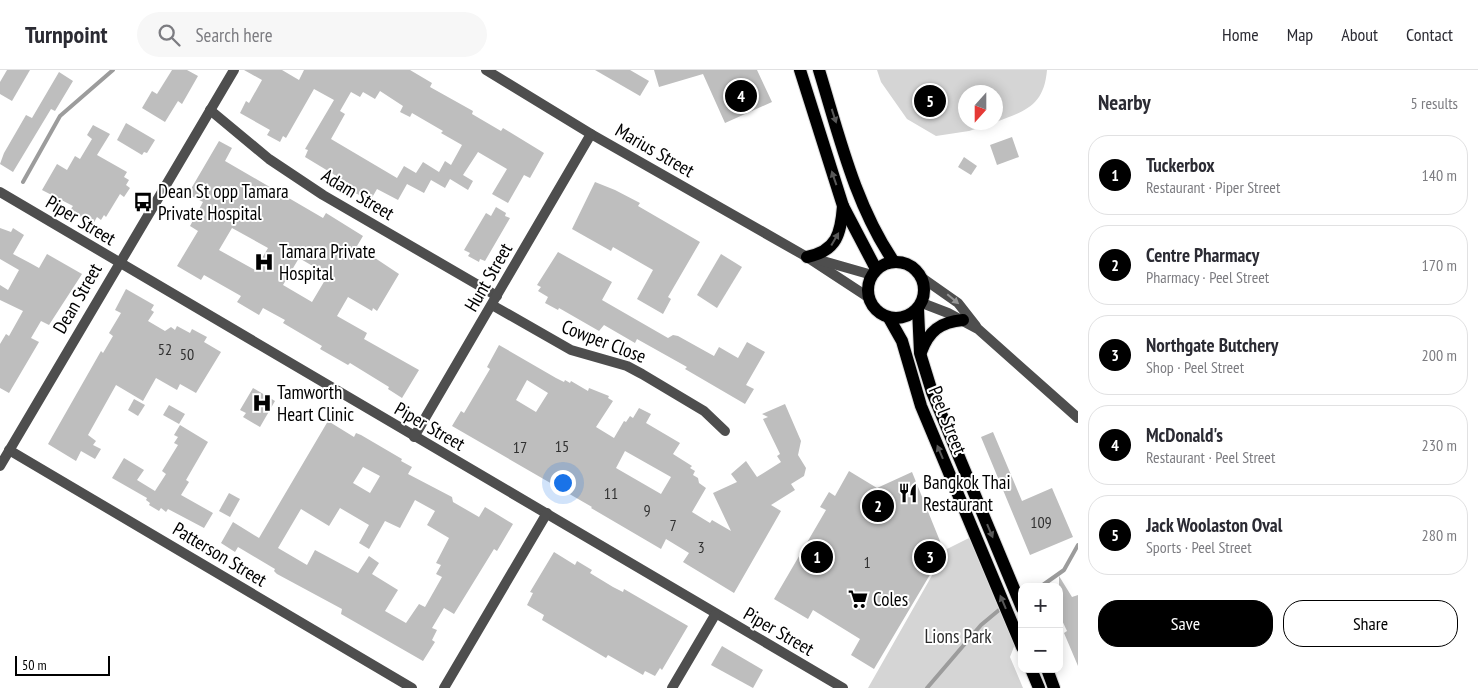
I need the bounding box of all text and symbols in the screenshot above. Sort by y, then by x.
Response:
search box [137,12,487,57]
text: Turnpoint [25,19,107,50]
icon: search [155,21,183,49]
text: Search here [195,23,273,47]
text: Home [1222,23,1259,46]
text: Map [1287,23,1313,46]
text: About [1341,23,1378,46]
text: Contact [1406,23,1453,46]
pin: 4 [725,77,757,115]
pin: 5 [914,82,946,120]
north arrow [958,85,1003,130]
text: Nearby [1098,89,1151,116]
text: 5 results [1411,93,1458,113]
one-way arrow [830,109,838,124]
street label: Marius Street [611,118,699,183]
text: Tuckerbox [1146,153,1215,177]
street label: Adam Street [317,163,399,225]
text: 1 [1111,165,1119,185]
text: 140 m [1422,165,1457,185]
one-way arrow [830,170,838,185]
text: Restaurant · Piper Street [1146,177,1280,197]
place label: Dean St opp Tamara Private Hospital [158,179,289,225]
street label: Piper Street [42,190,121,251]
bus stop icon: Dean St opp Tamara Private Hospital [132,191,154,213]
one-way arrow [831,231,839,246]
street label: Hunt Street [459,238,518,316]
place label: Tamara Private Hospital [279,239,376,285]
text: Centre Pharmacy [1146,243,1259,267]
hospital icon: Tamara Private Hospital [253,251,275,273]
text: 2 [1111,255,1119,275]
text: 170 m [1422,255,1457,275]
street label: Dean Street [47,258,107,337]
text: Pharmacy · Peel Street [1146,267,1269,287]
one-way arrow [946,294,959,305]
street label: Cowper Close [558,314,650,368]
text: Northgate Butchery [1146,333,1278,357]
house number: 52 [158,339,172,359]
house number: 50 [180,344,194,364]
text: 3 [1111,345,1119,365]
text: 200 m [1422,345,1457,365]
text: Shop · Peel Street [1146,357,1244,377]
place label: Tamworth Heart Clinic [277,380,354,426]
street label: Peel Street [924,382,973,458]
hospital icon: Tamworth Heart Clinic [251,392,273,414]
street label: Piper Street [390,396,470,456]
text: McDonald's [1146,423,1223,447]
text: 4 [1111,435,1119,455]
text: 230 m [1422,435,1457,455]
house number: 15 [555,436,569,456]
house number: 17 [513,437,527,457]
one-way arrow [936,445,944,459]
text: Restaurant · Peel Street [1146,447,1275,467]
your location [550,470,576,496]
place label: Bangkok Thai Restaurant [923,470,1011,516]
restaurant icon: Bangkok Thai Restaurant [897,482,919,504]
house number: 11 [604,483,618,503]
pin: 2 [862,487,894,525]
house number: 9 [643,500,651,520]
house number: 109 [1030,512,1052,532]
text: Jack Woolaston Oval [1146,513,1282,537]
house number: 7 [669,515,677,535]
street label: Patterson Street [169,517,272,592]
one-way arrow [986,524,994,538]
text: 5 [1111,525,1119,545]
text: 280 m [1422,525,1457,545]
house number: 3 [697,537,705,557]
text: Sports · Peel Street [1146,537,1252,557]
pin: 1 [801,538,833,576]
pin: 3 [914,538,946,576]
house number: 1 [863,552,871,572]
map controls [1018,583,1063,673]
button: + [1018,583,1063,628]
place label: Coles [873,587,908,611]
supermarket icon: Coles [847,588,869,610]
one-way arrow [999,594,1007,609]
button: Save [1098,600,1273,647]
button: Share [1283,600,1458,647]
street label: Piper Street [739,601,819,661]
park label: Lions Park [924,624,992,648]
button: − [1018,628,1063,673]
scale bar [15,653,110,676]
text: 50 m [22,656,47,674]

